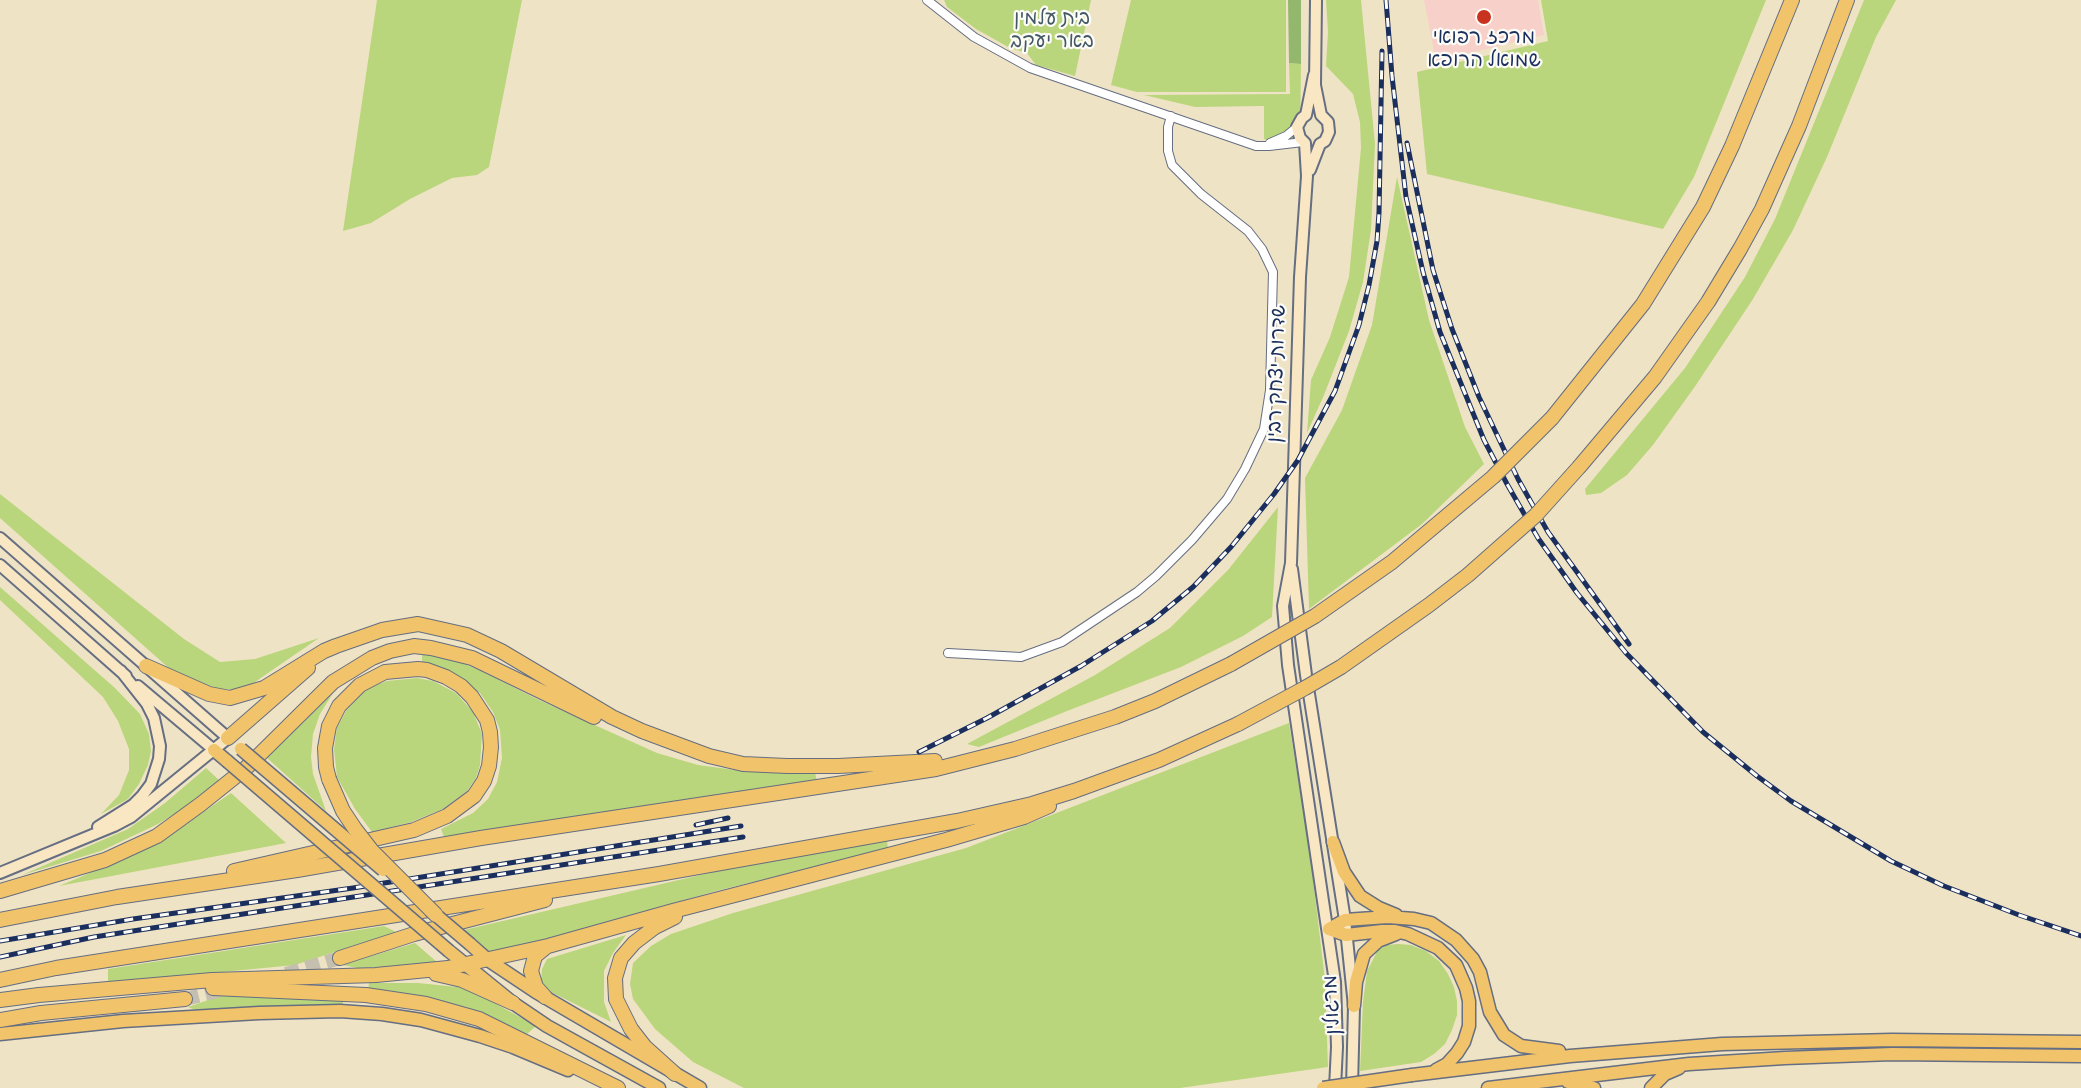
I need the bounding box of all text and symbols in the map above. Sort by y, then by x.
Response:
marker: מרכז רפואי שמואל הרופא [1475,8,1493,26]
park label: בית עלמין באר יעקב [1010,9,1094,56]
place label: מרכז רפואי שמואל הרופא [1427,28,1541,75]
street label: שדרות יצחק רבין [1265,305,1293,443]
street label: מרגולין [1320,974,1348,1036]

